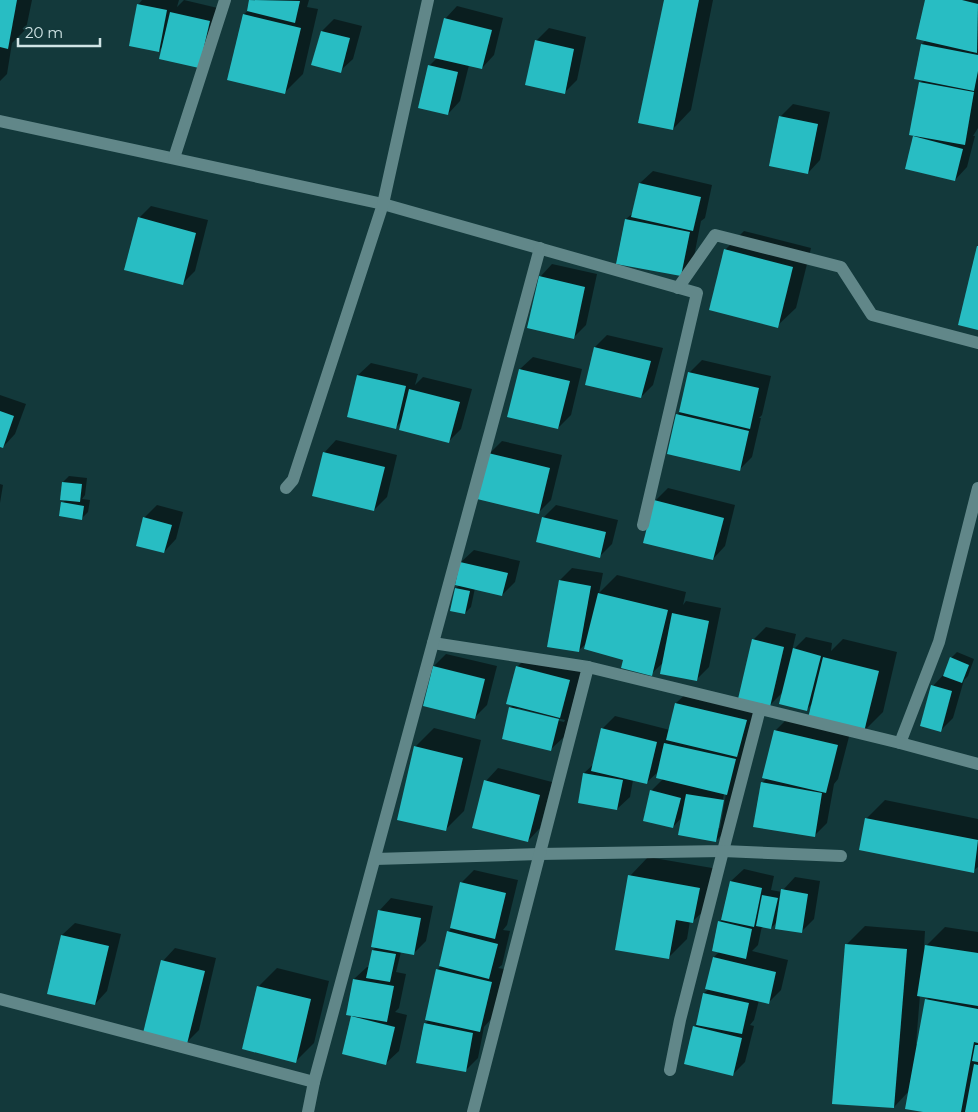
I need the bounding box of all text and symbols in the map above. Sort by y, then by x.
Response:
scale bar [18,15,100,47]
text: 20 m [25,23,63,42]

